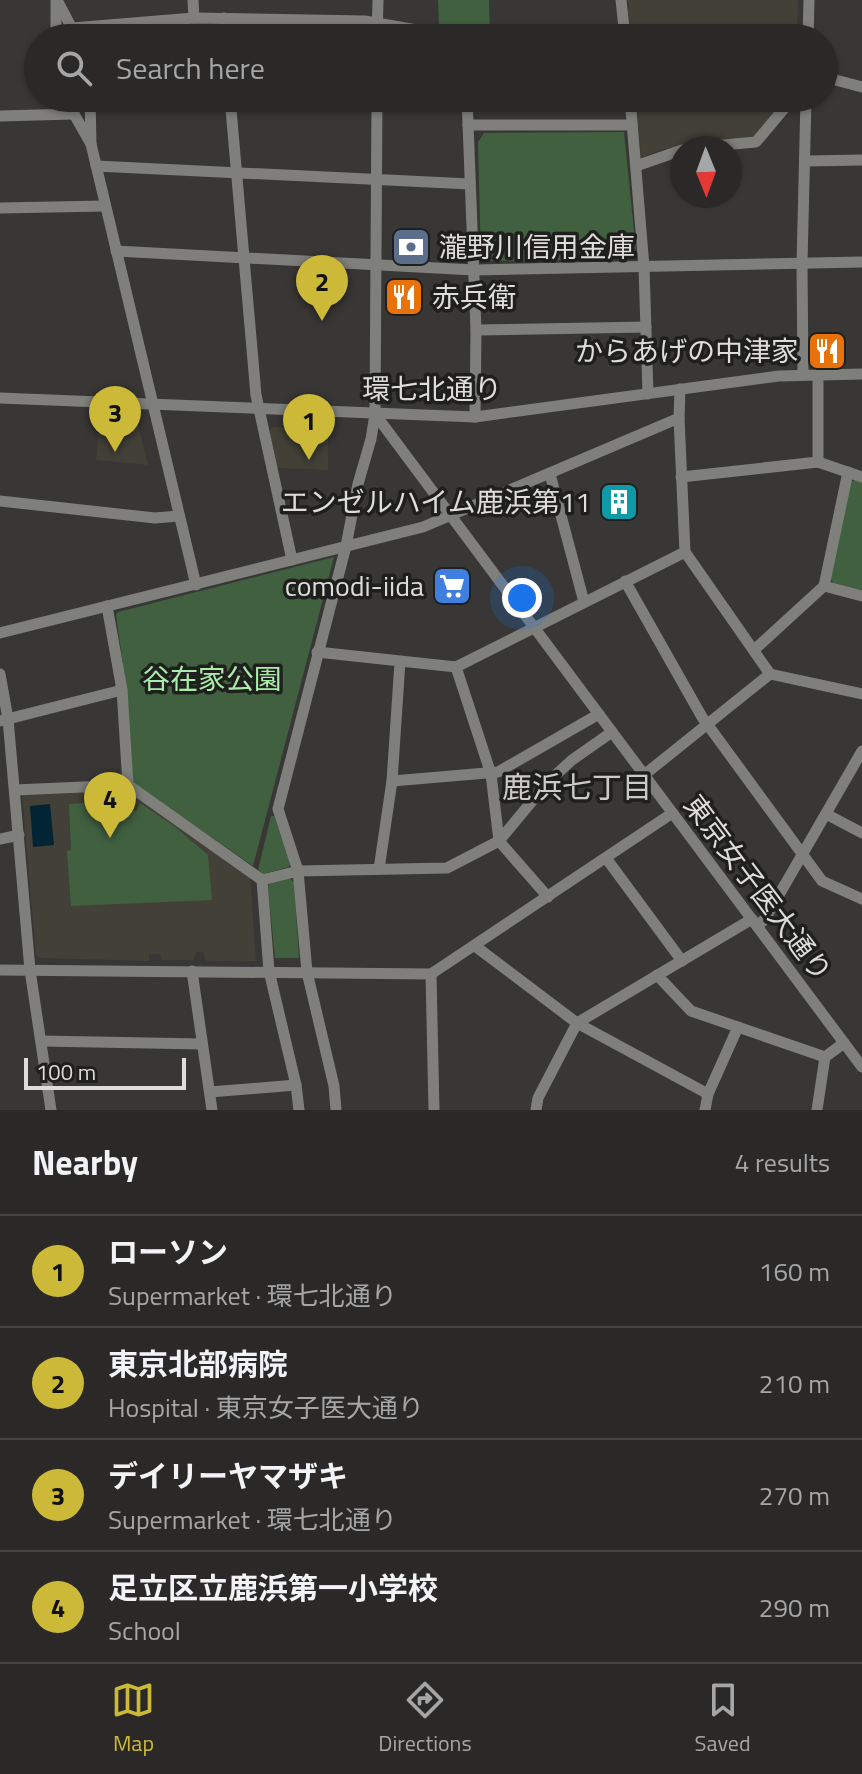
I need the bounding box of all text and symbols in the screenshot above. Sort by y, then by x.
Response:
search box [24,24,838,112]
text: Search here [116,45,265,91]
icon: search [52,46,96,90]
north arrow [670,136,742,208]
place label: 瀧野川信用金庫 [439,225,635,268]
bank icon: 瀧野川信用金庫 [390,226,432,268]
pin: 2 [296,255,348,321]
place label: 赤兵衛 [432,275,516,318]
restaurant icon: 赤兵衛 [383,276,425,318]
place label: からあげの中津家 [575,329,799,372]
restaurant icon: からあげの中津家 [806,330,848,372]
street label: 環七北通り [362,367,502,410]
pin: 3 [89,386,141,452]
pin: 1 [283,394,335,460]
place label: エンゼルハイム鹿浜第11 [281,480,591,523]
building icon: エンゼルハイム鹿浜第11 [598,481,640,523]
place label: comodi-iida [285,564,424,607]
supermarket icon: comodi-iida [431,565,473,607]
your location [502,578,542,618]
park label: 谷在家公園 [142,657,282,700]
district label: 鹿浜七丁目 [502,764,652,810]
pin: 4 [84,772,136,838]
street label: 東京女子医大通り [674,785,843,990]
scale bar [24,1054,186,1090]
text: 100 m [36,1055,96,1089]
text: Nearby [32,1136,138,1188]
text: 4 results [735,1143,830,1182]
text: ローソン [108,1229,228,1275]
text: 1 [51,1252,65,1291]
text: 160 m [759,1252,830,1291]
text: Supermarket · 環七北通り [108,1276,397,1315]
text: 東京北部病院 [108,1341,288,1387]
text: 2 [51,1364,65,1403]
text: 210 m [759,1364,830,1403]
text: Hospital · 東京女子医大通り [108,1388,424,1427]
text: デイリーヤマザキ [108,1453,348,1499]
text: 3 [51,1476,65,1515]
text: 270 m [759,1476,830,1515]
text: Supermarket · 環七北通り [108,1500,397,1539]
text: 足立区立鹿浜第一小学校 [108,1565,438,1611]
text: 4 [51,1588,65,1627]
text: 290 m [759,1588,830,1627]
text: School [108,1611,181,1650]
tab: Map [111,1678,155,1760]
tab: Directions [378,1678,472,1760]
tab: Saved [695,1678,751,1760]

